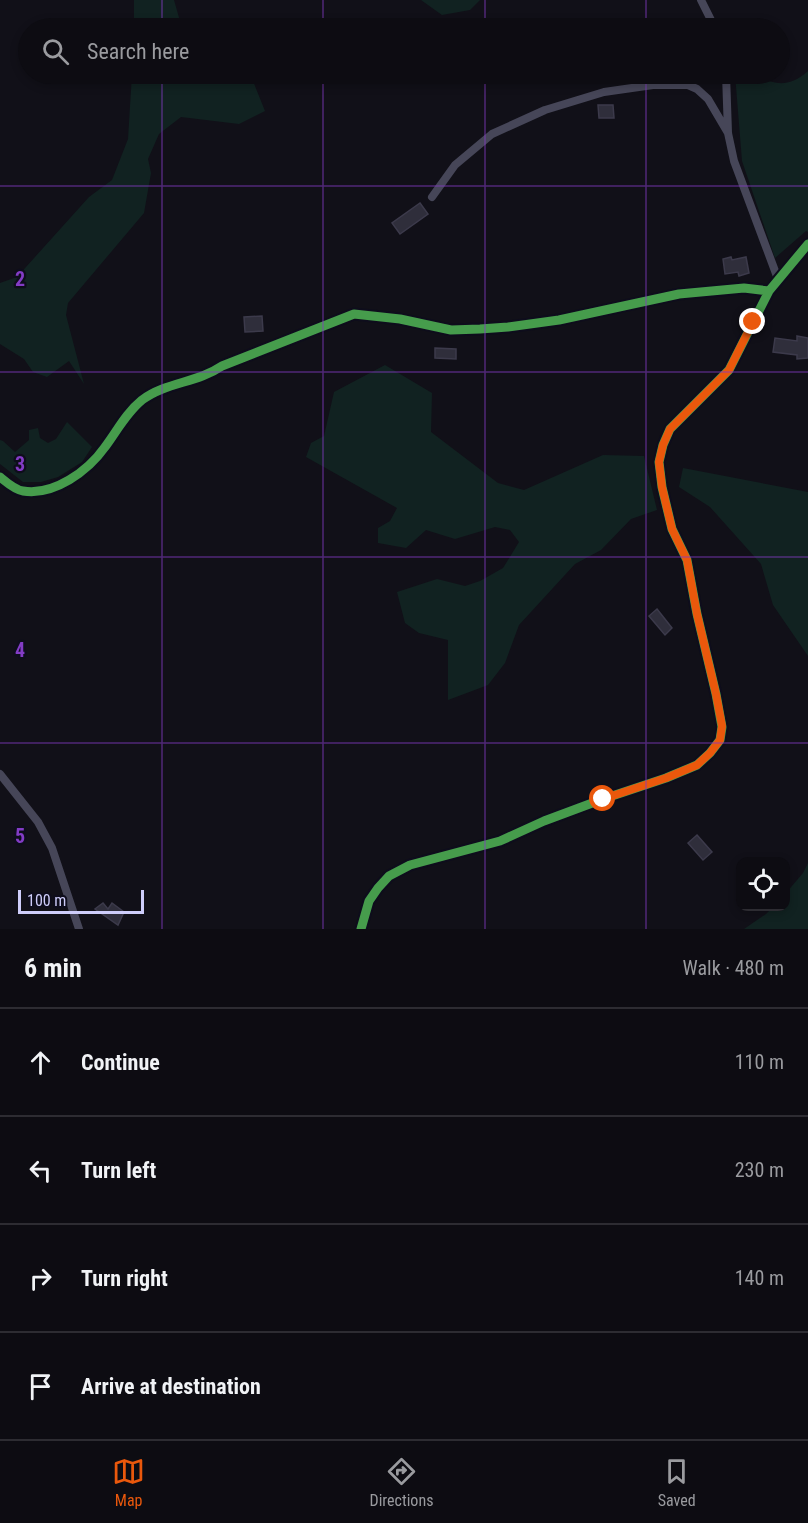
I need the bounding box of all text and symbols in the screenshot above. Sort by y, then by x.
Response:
search box [18,18,790,84]
icon: search [39,35,72,68]
text: Search here [87,39,189,64]
text: 2 [15,267,25,291]
route end [739,308,765,334]
text: 3 [15,452,25,476]
text: 4 [15,638,25,662]
route start [589,785,615,811]
text: 5 [15,824,25,848]
map controls [736,857,790,911]
button: locate [736,857,790,911]
scale bar [18,887,144,914]
text: 100 m [27,891,66,910]
text: 6 min [24,953,82,983]
text: Walk · 480 m [683,956,784,980]
icon: ahead [24,1046,57,1079]
text: Continue [81,1050,160,1075]
text: 110 m [735,1050,784,1074]
icon: left [24,1154,57,1187]
text: Turn left [81,1158,156,1183]
text: 230 m [735,1158,784,1182]
icon: right [24,1262,57,1295]
text: Turn right [81,1266,168,1291]
text: 140 m [735,1266,784,1290]
icon: arrive [24,1370,57,1403]
text: Arrive at destination [81,1374,261,1399]
tab: Map [112,1455,145,1510]
tab: Directions [370,1455,433,1510]
tab: Saved [658,1455,696,1510]

